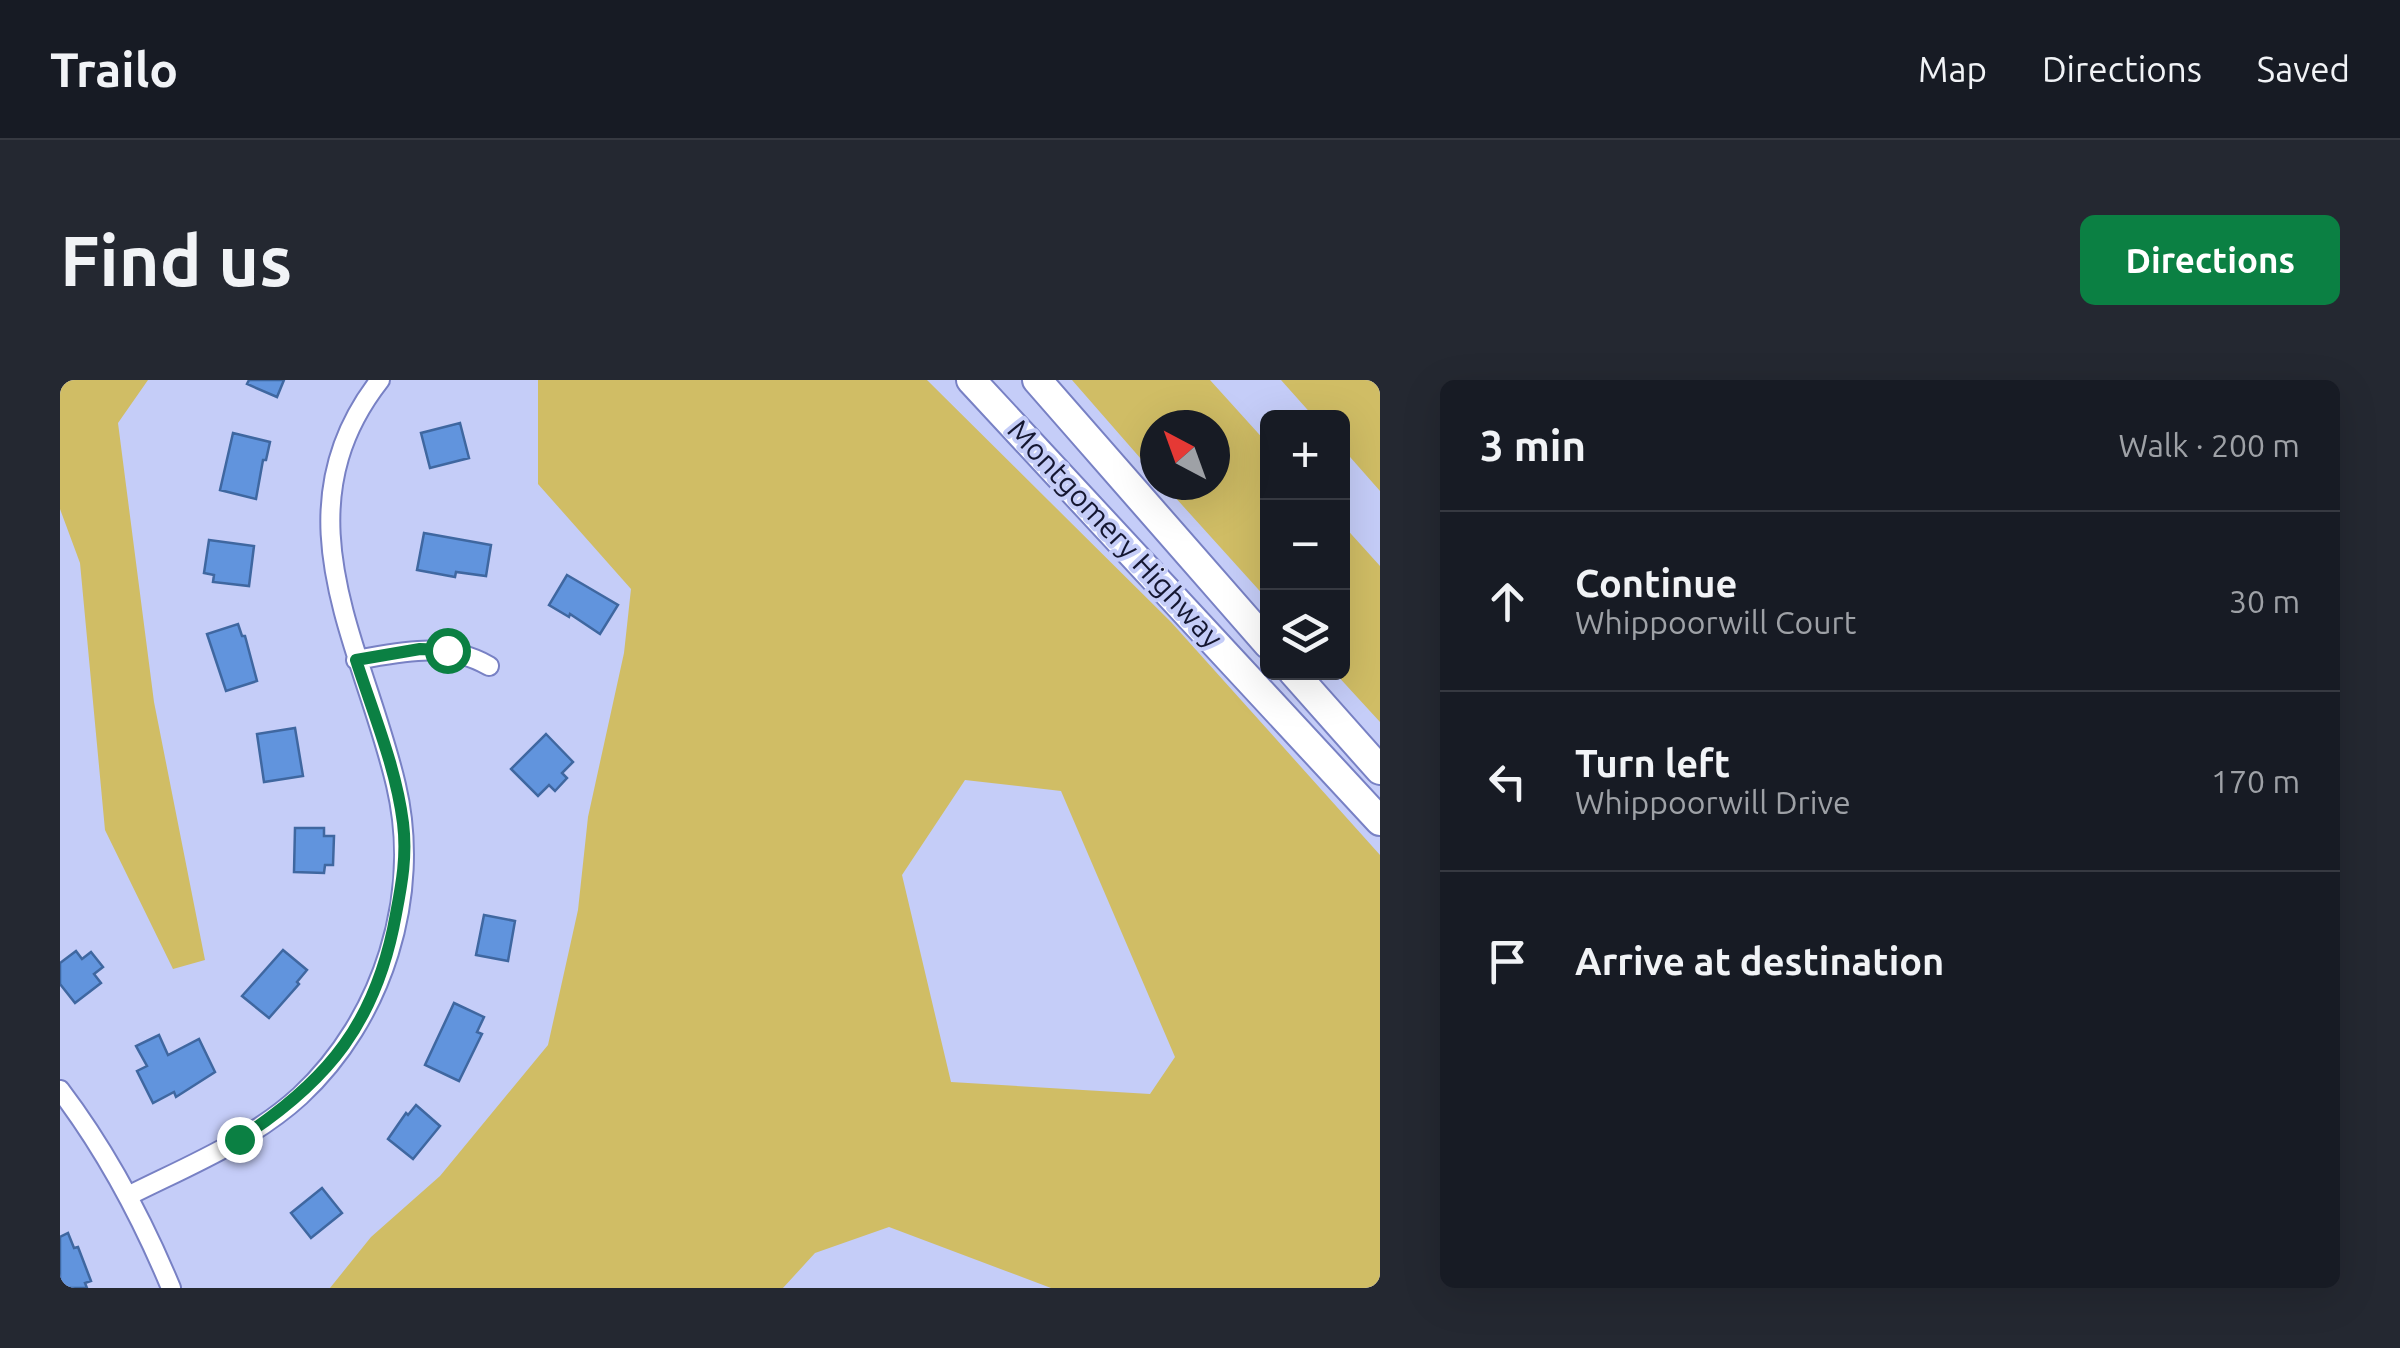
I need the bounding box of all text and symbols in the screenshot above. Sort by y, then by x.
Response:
text: Trailo [50,42,178,96]
text: Map [1918,49,1987,89]
text: Directions [2042,49,2202,89]
text: Saved [2257,49,2350,89]
button: Directions [2080,215,2340,305]
text: Find us [60,221,292,299]
north arrow [1140,410,1230,500]
map controls [1260,410,1350,680]
button: + [1260,410,1350,500]
street label: Montgomery Highway [1001,412,1230,654]
text: 3 min [1480,422,1586,469]
text: Walk · 200 m [2118,427,2300,463]
button: − [1260,500,1350,590]
text: Continue [1575,562,1737,604]
icon: ahead [1480,574,1535,629]
text: 30 m [2229,583,2300,619]
button: layers [1260,590,1350,680]
text: Whippoorwill Court [1575,604,1856,640]
route start [425,628,471,674]
text: Turn left [1575,742,1730,784]
icon: left [1480,754,1535,809]
text: 170 m [2211,763,2300,799]
text: Whippoorwill Drive [1575,784,1851,820]
icon: arrive [1480,934,1535,989]
text: Arrive at destination [1575,940,1944,982]
route end [217,1117,263,1163]

